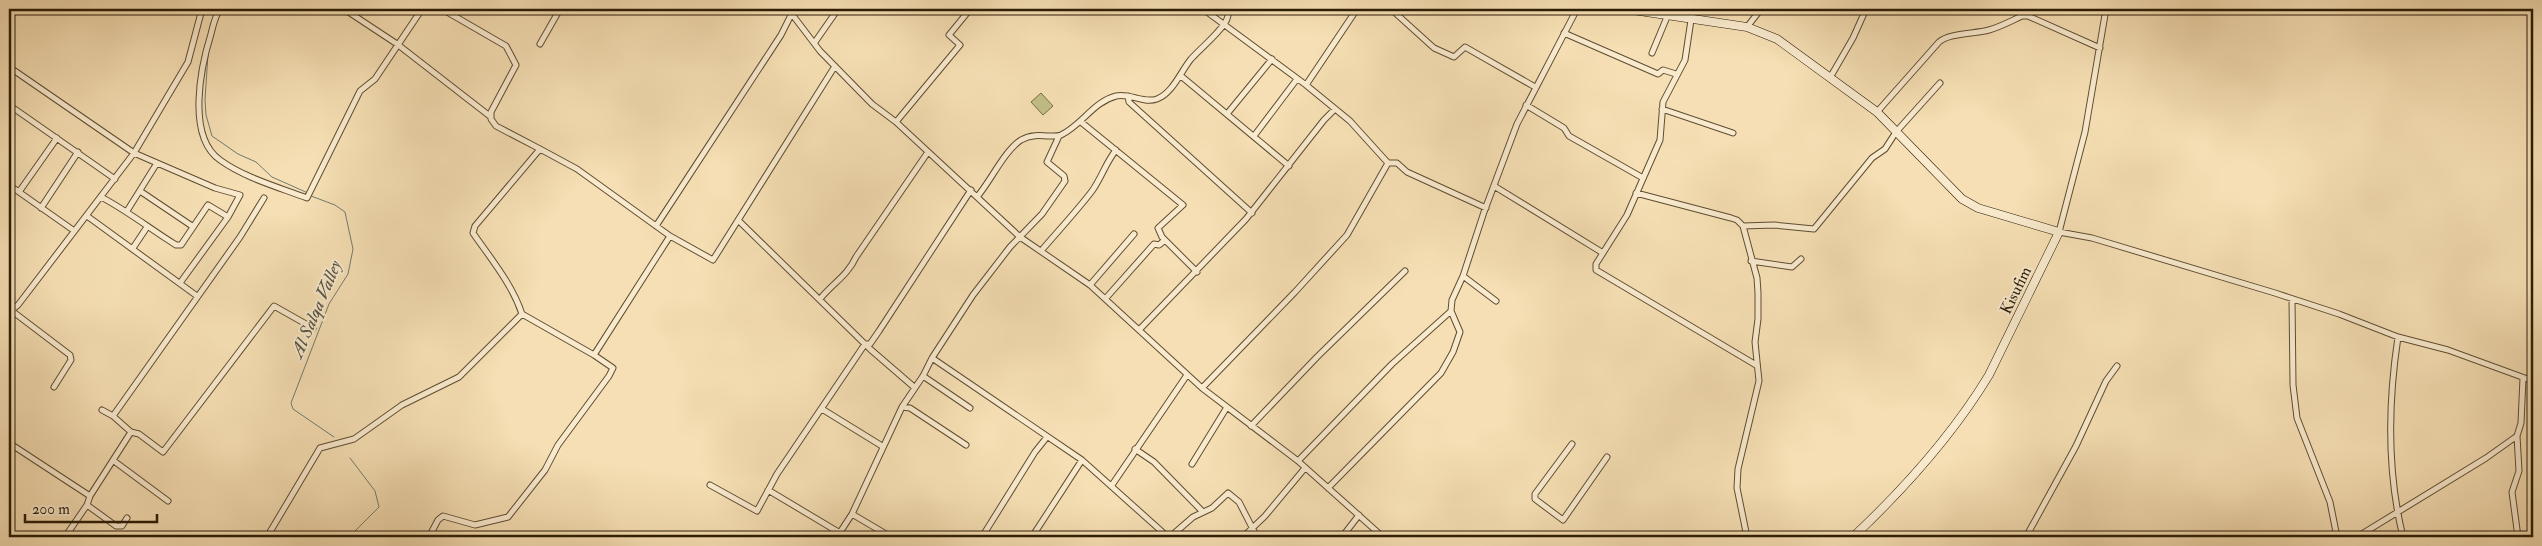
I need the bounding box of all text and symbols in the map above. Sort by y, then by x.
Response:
water label: Al Salqa Valley [285,256,348,363]
street label: Kisufim [1996,263,2036,317]
scale bar [25,491,158,523]
text: 200 m [32,500,70,519]

